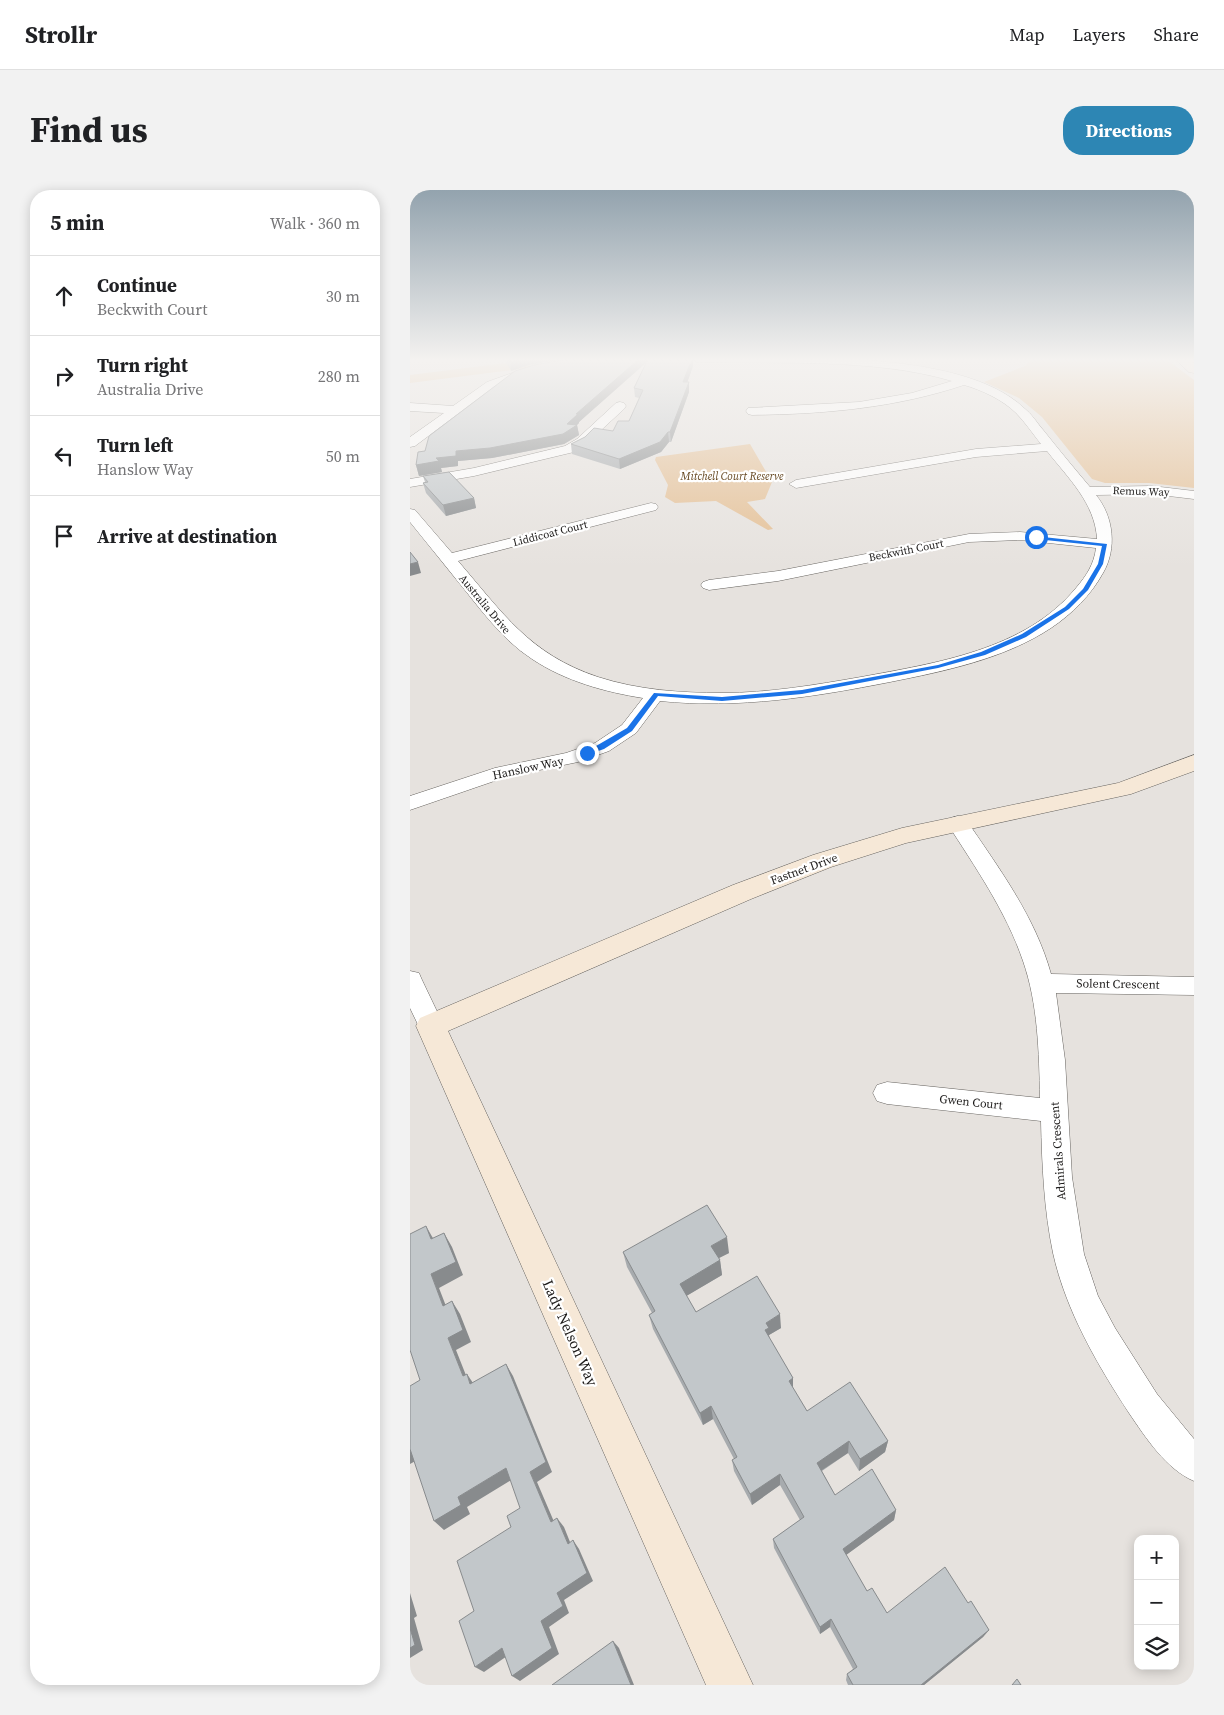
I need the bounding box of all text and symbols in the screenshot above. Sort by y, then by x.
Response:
text: Strollr [25,18,97,51]
text: Map [1009,22,1044,47]
text: Layers [1072,22,1125,47]
text: Share [1153,22,1199,47]
text: Find us [30,106,148,154]
button: Directions [1063,106,1194,155]
text: 5 min [50,208,105,237]
text: Walk · 360 m [270,212,360,234]
text: Continue [97,272,177,298]
icon: ahead [50,282,78,310]
text: 30 m [326,285,360,307]
text: Beckwith Court [97,298,207,320]
text: Turn right [97,352,188,378]
icon: right [50,362,78,390]
text: 280 m [318,365,360,387]
text: Australia Drive [97,378,203,400]
text: Turn left [97,432,173,458]
icon: left [50,442,78,470]
text: 50 m [326,445,360,467]
text: Hanslow Way [97,458,193,480]
park label: Mitchell Court Reserve [679,469,784,484]
street label: Remus Way [1112,483,1170,500]
street label: Liddicoat Court [511,517,589,550]
icon: arrive [50,522,78,550]
text: Arrive at destination [97,523,277,549]
route start [1025,526,1048,549]
street label: Beckwith Court [867,536,945,565]
street label: Australia Drive [455,571,514,637]
route end [576,742,599,765]
street label: Hanslow Way [491,752,566,783]
street label: Fastnet Drive [768,849,840,889]
street label: Solent Crescent [1076,975,1160,993]
street label: Gwen Court [939,1091,1004,1113]
street label: Admirals Crescent [1047,1101,1069,1201]
street label: Lady Nelson Way [538,1276,603,1390]
map controls [1134,1535,1179,1670]
button: + [1134,1535,1179,1580]
button: − [1134,1580,1179,1625]
button: layers [1134,1625,1179,1670]

